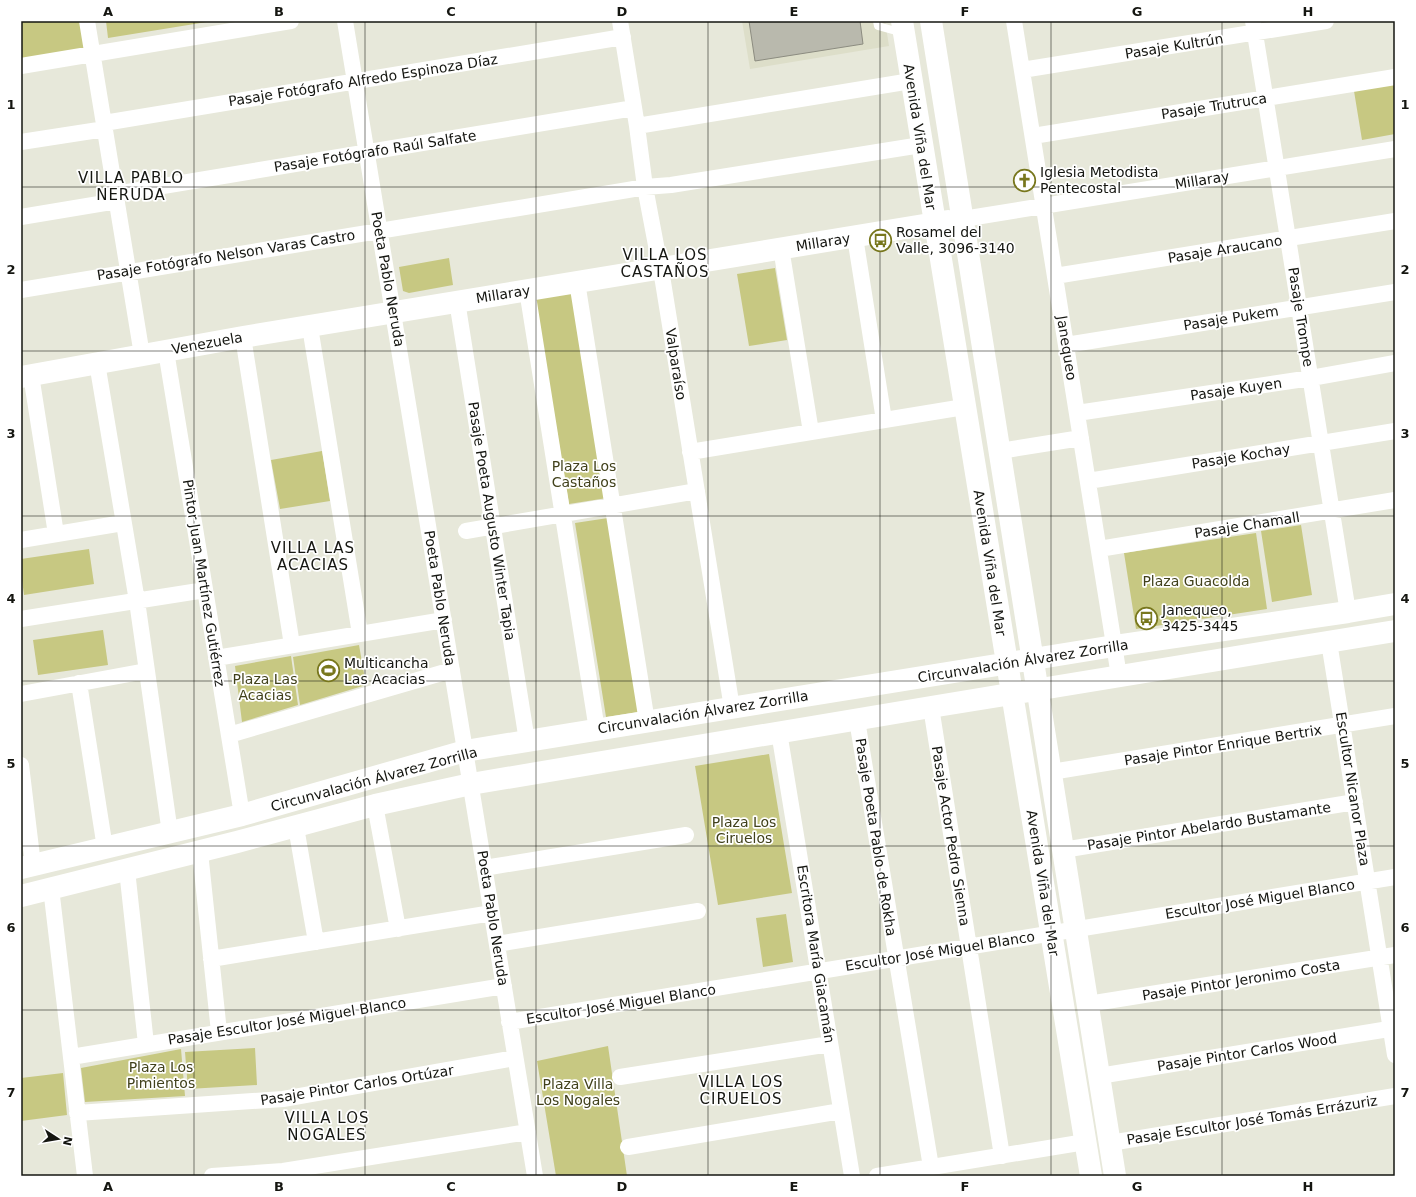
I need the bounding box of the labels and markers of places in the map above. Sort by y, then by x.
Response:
place label: Iglesia Metodista Pentecostal [1040,164,1159,196]
church icon: Iglesia Metodista Pentecostal [1012,167,1038,193]
place label: Rosamel del Valle, 3096-3140 [896,224,1015,256]
bus stop icon: Rosamel del Valle, 3096-3140 [868,227,894,253]
place label: Janequeo, 3425-3445 [1161,602,1238,634]
bus stop icon: Janequeo, 3425-3445 [1133,605,1159,631]
place label: Multicancha Las Acacias [344,655,429,687]
sports icon: Multicancha Las Acacias [316,658,342,684]

